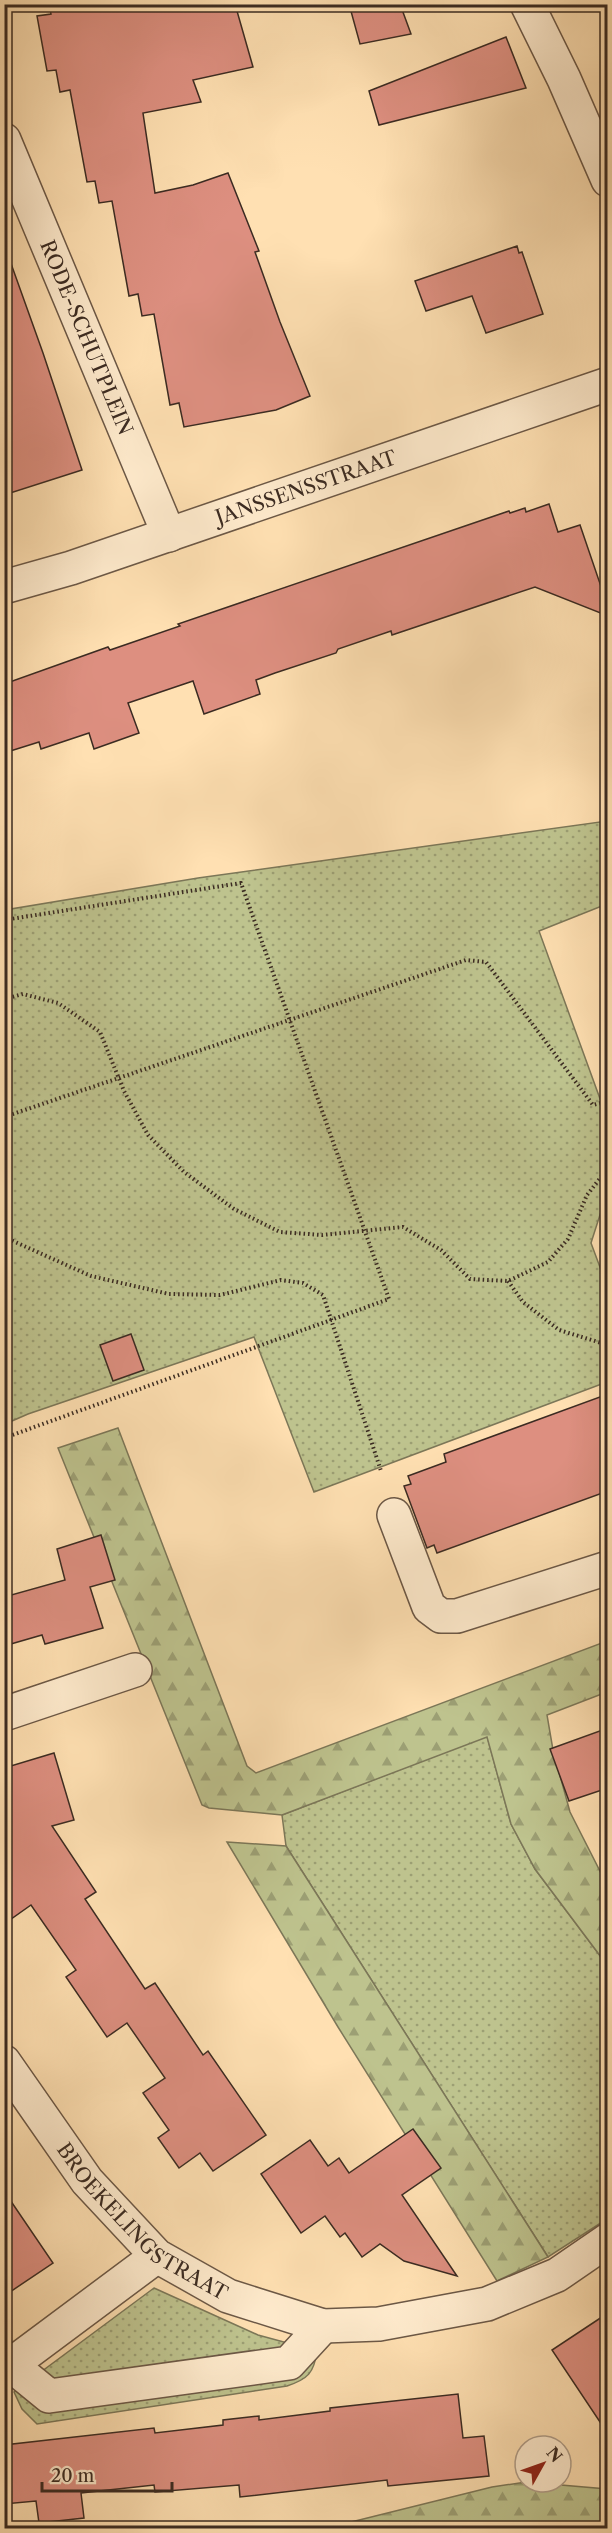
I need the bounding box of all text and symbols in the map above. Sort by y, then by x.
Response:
street label: RODE-SCHUTPLEIN [35,237,138,438]
street label: JANSSENSSTRAAT [210,445,399,531]
street label: BROEKELINGSTRAAT [52,2138,232,2305]
north arrow [513,2434,573,2494]
text: N [542,2443,567,2466]
scale bar [42,2455,172,2493]
text: 20 m [51,2465,95,2487]

